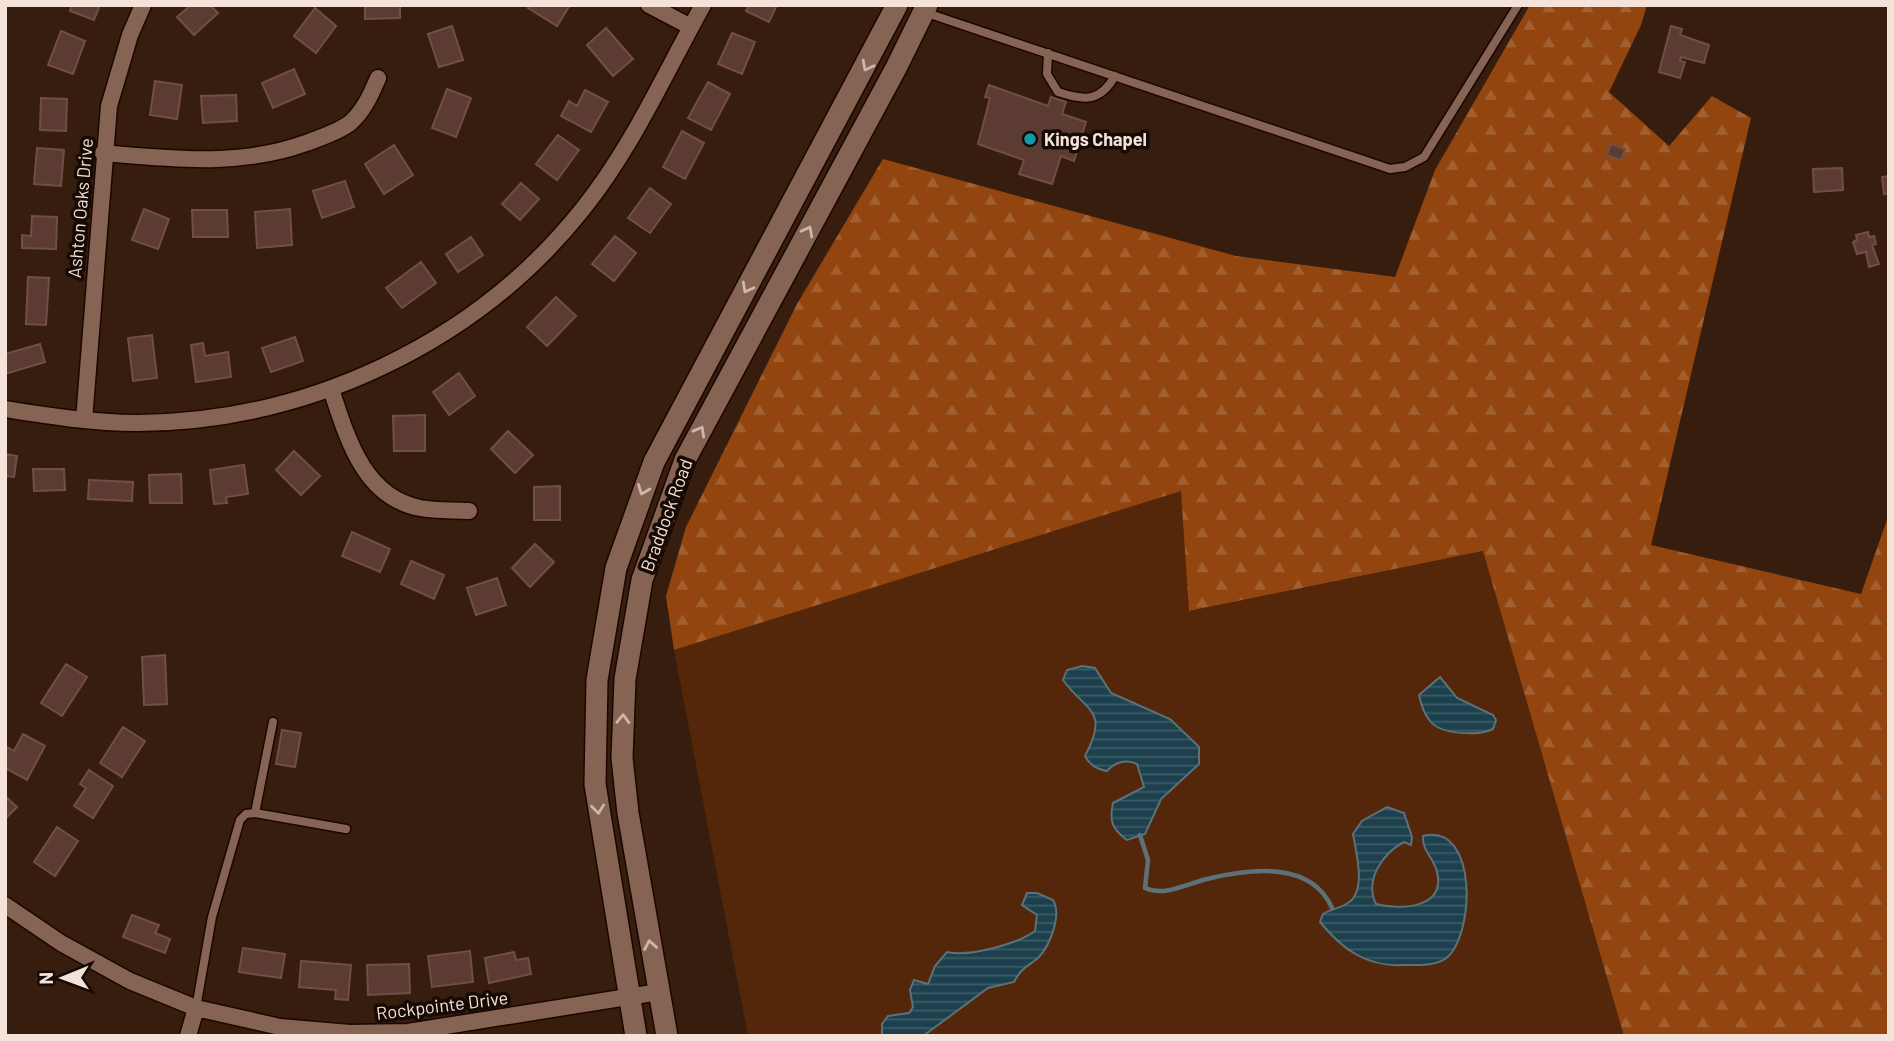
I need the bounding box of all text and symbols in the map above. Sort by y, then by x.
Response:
one-way arrow [861,59,875,71]
place label: Kings Chapel [1044,128,1147,150]
marker: Kings Chapel [1022,131,1038,147]
street label: Ashton Oaks Drive [63,137,97,279]
one-way arrow [800,226,814,238]
one-way arrow [741,281,755,293]
one-way arrow [692,426,706,438]
street label: Braddock Road [635,456,697,574]
one-way arrow [637,484,651,496]
one-way arrow [616,713,631,724]
one-way arrow [590,804,605,815]
one-way arrow [643,939,658,951]
north arrow [28,943,98,1013]
text: N [34,972,57,985]
street label: Rockpointe Drive [375,986,509,1024]

